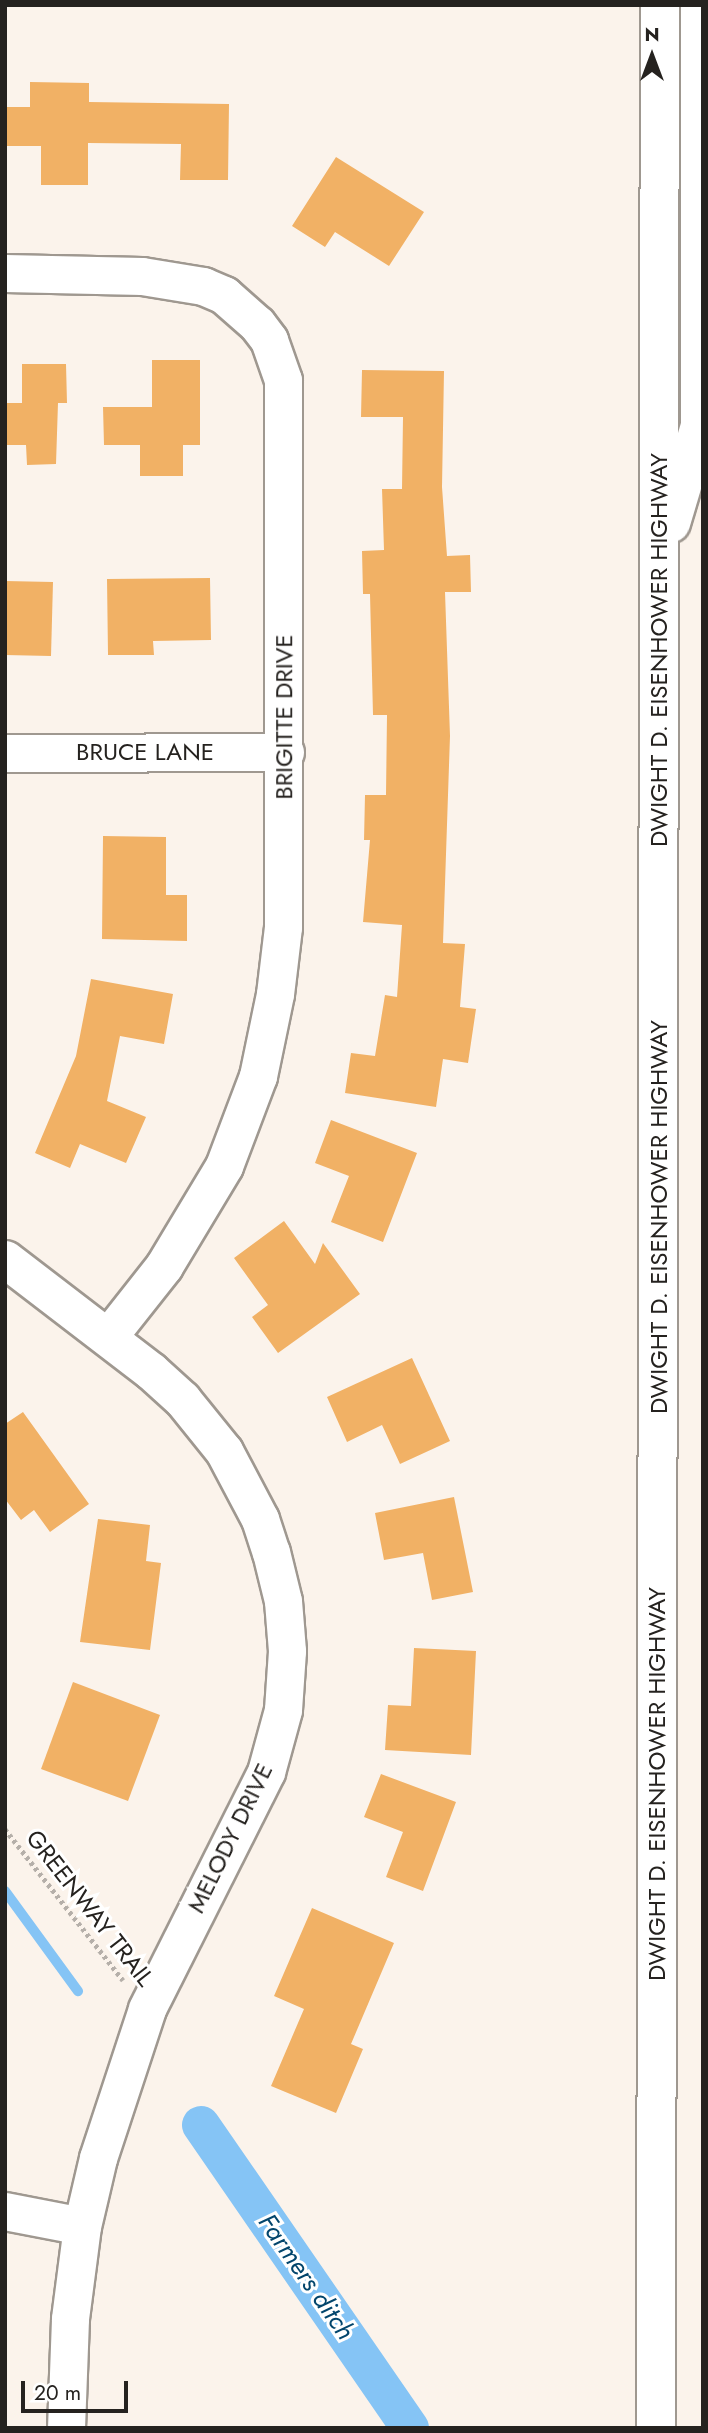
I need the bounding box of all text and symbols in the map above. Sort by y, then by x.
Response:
north arrow [617,21,687,91]
text: N [644,21,660,48]
street label: DWIGHT D. EISENHOWER HIGHWAY [645,453,673,847]
street label: BRIGITTE DRIVE [270,634,298,800]
street label: BRUCE LANE [76,738,214,766]
street label: DWIGHT D. EISENHOWER HIGHWAY [645,1020,673,1414]
street label: DWIGHT D. EISENHOWER HIGHWAY [643,1587,671,1981]
street label: MELODY DRIVE [181,1759,279,1917]
street label: GREENWAY TRAIL [20,1824,160,1992]
water label: Farmers ditch [251,2208,361,2346]
scale bar [24,2366,131,2410]
text: 20 m [34,2378,81,2408]

